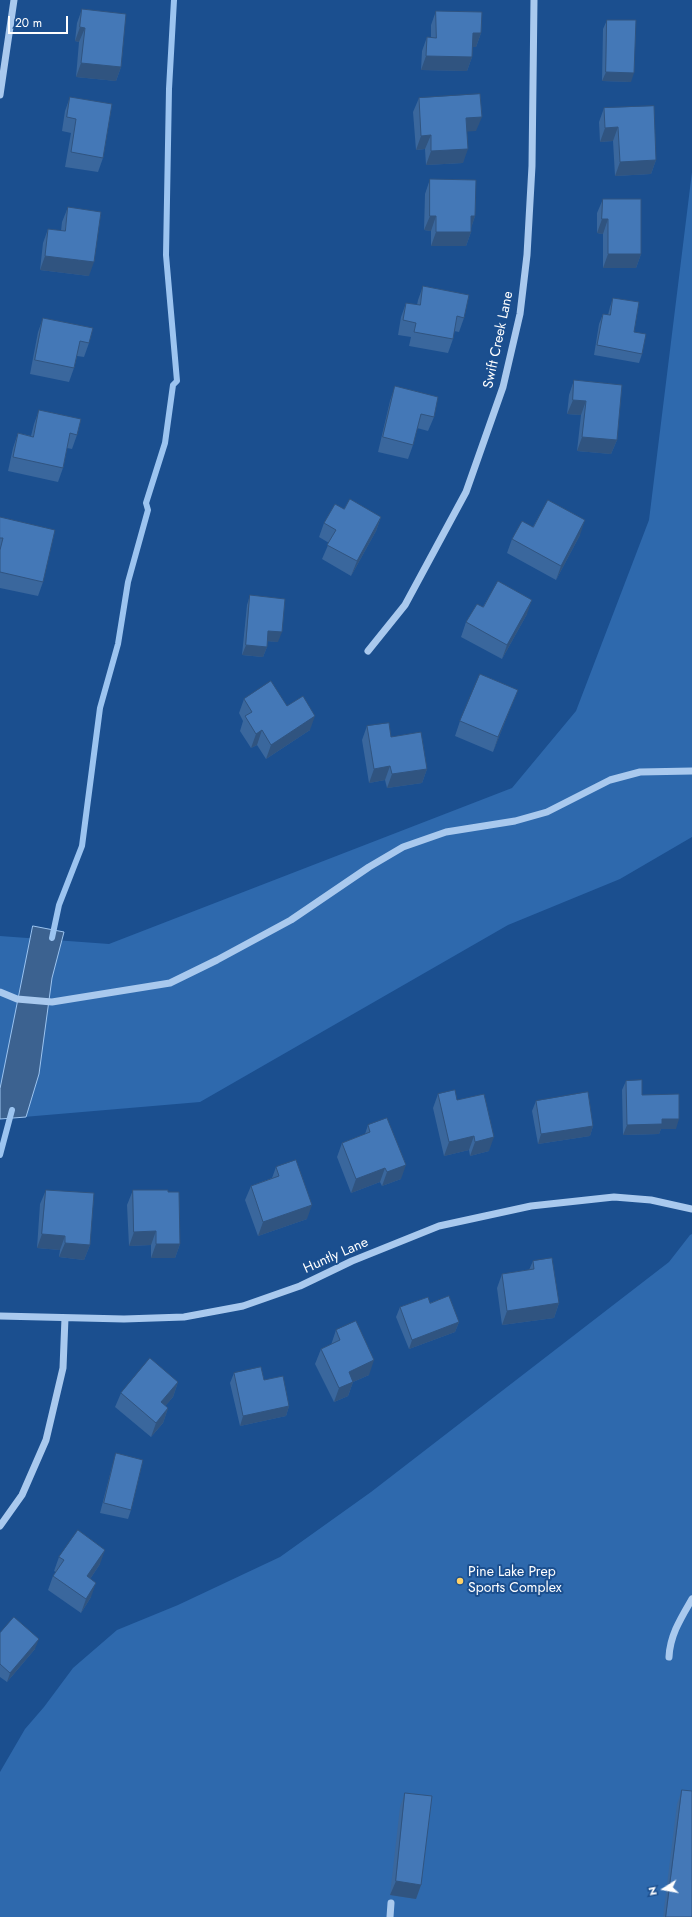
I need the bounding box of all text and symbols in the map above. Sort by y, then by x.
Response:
scale bar [10,8,70,34]
text: 20 m [15,14,42,32]
street label: Swift Creek Lane [480,290,518,390]
street label: Huntly Lane [301,1234,371,1278]
place label: Pine Lake Prep Sports Complex [468,1565,562,1598]
marker: Pine Lake Prep Sports Complex [455,1576,465,1586]
north arrow [644,1869,684,1909]
text: N [644,1885,661,1897]

